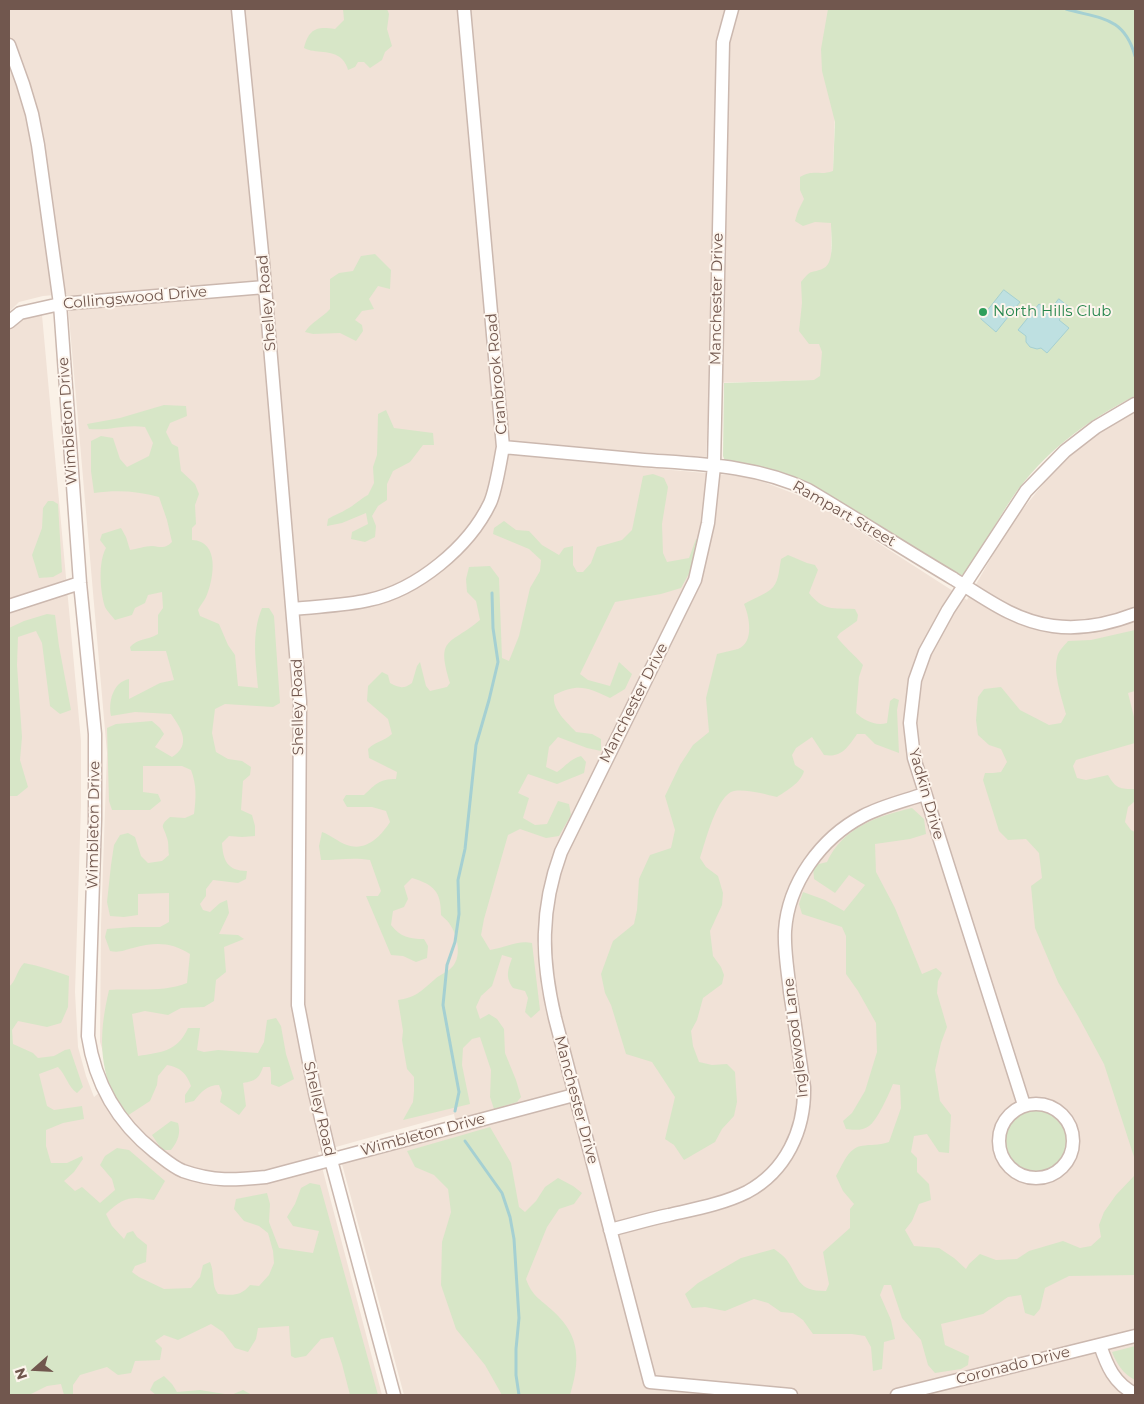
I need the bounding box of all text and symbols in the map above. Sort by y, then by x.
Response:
street label: Manchester Drive [707,233,727,365]
street label: Shelley Road [254,254,280,352]
street label: Collingswood Drive [62,283,208,313]
place label: North Hills Club [993,303,1111,321]
marker: North Hills Club [977,306,989,318]
street label: Cranbrook Road [483,312,511,436]
street label: Wimbleton Drive [55,356,81,486]
street label: Rampart Street [789,477,899,551]
street label: Manchester Drive [596,640,672,766]
street label: Shelley Road [288,658,308,756]
street label: Yadkin Drive [904,746,948,842]
street label: Wimbleton Drive [84,761,104,889]
street label: Inglewood Lane [780,977,812,1099]
street label: Manchester Drive [550,1034,602,1166]
street label: Shelley Road [299,1060,339,1158]
street label: Wimbleton Drive [359,1110,487,1160]
street label: Coronado Drive [954,1343,1072,1389]
north arrow [10,1344,60,1394]
text: N [10,1366,31,1382]

